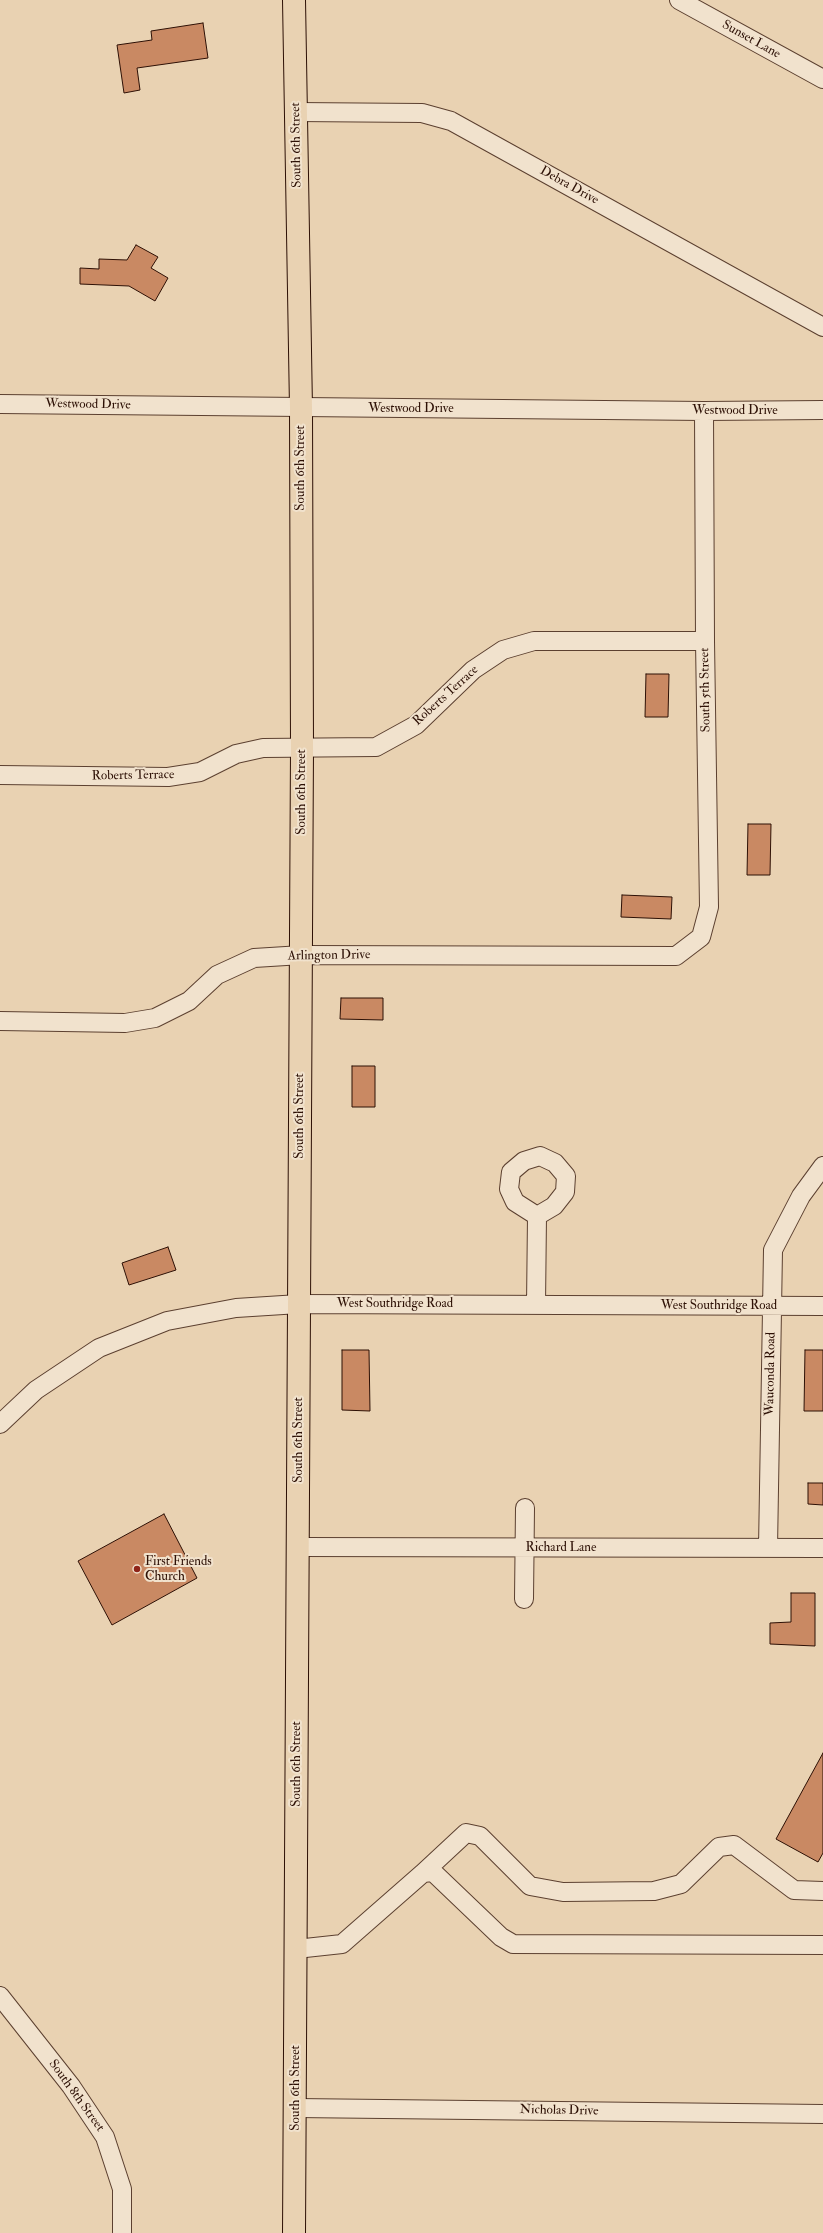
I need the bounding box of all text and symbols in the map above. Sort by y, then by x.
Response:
street label: Sunset Lane [719,18,783,62]
street label: South 6th Street [288,102,306,188]
street label: Debra Drive [537,163,601,209]
street label: Westwood Drive [45,396,131,414]
street label: Westwood Drive [368,401,454,417]
street label: Westwood Drive [692,403,778,419]
street label: South 6th Street [293,425,309,511]
street label: South 5th Street [697,647,715,733]
street label: Roberts Terrace [410,663,482,729]
street label: South 6th Street [294,749,310,835]
street label: Roberts Terrace [92,767,174,785]
street label: Arlington Drive [288,947,370,965]
street label: South 6th Street [292,1073,308,1159]
street label: West Southridge Road [337,1296,453,1312]
street label: West Southridge Road [661,1298,777,1314]
street label: Wauconda Road [762,1332,780,1416]
street label: South 6th Street [291,1397,307,1483]
street label: Richard Lane [526,1540,596,1556]
place label: First Friends Church [145,1554,212,1585]
marker: First Friends Church [132,1564,142,1574]
street label: South 6th Street [289,1721,305,1807]
street label: South 6th Street [288,2045,304,2131]
street label: South 8th Street [45,2057,107,2135]
street label: Nicholas Drive [519,2103,599,2119]

